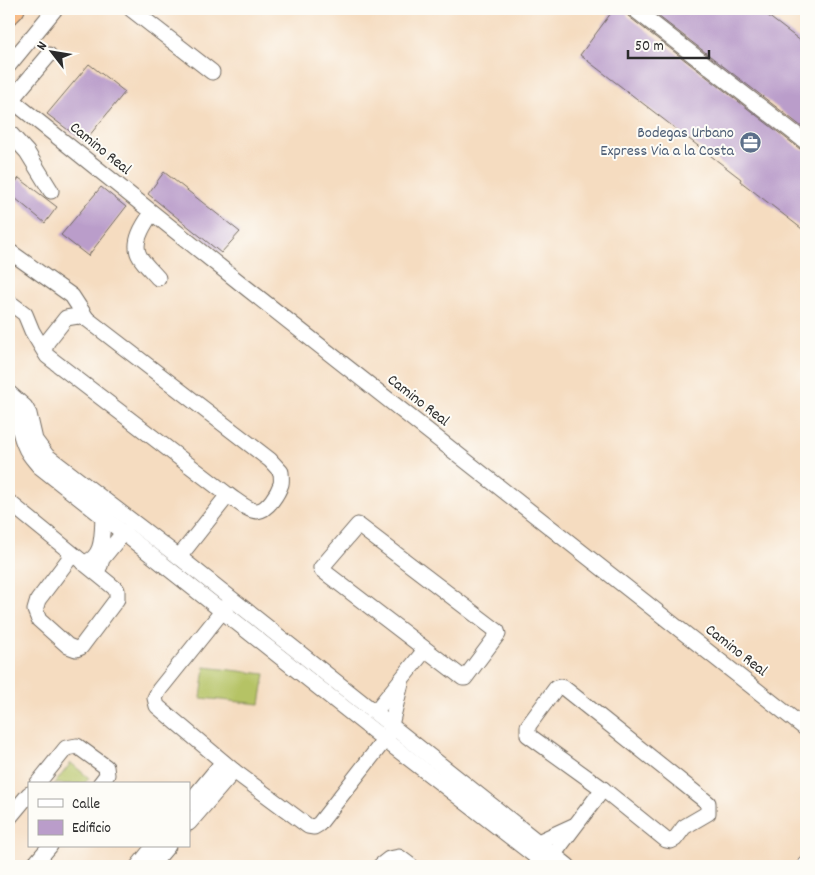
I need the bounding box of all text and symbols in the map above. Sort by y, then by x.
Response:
north arrow [28,28,78,78]
scale bar [628,28,709,60]
text: 50 m [635,36,664,58]
text: N [32,38,53,54]
street label: Camino Real [64,117,136,181]
place label: Bodegas Urbano Express Via a la Costa [600,122,734,163]
office icon: Bodegas Urbano Express Via a la Costa [738,130,762,154]
street label: Camino Real [382,369,454,433]
street label: Camino Real [700,619,772,683]
legend [28,782,190,848]
text: Calle [72,794,101,816]
text: Edificio [72,818,111,840]

